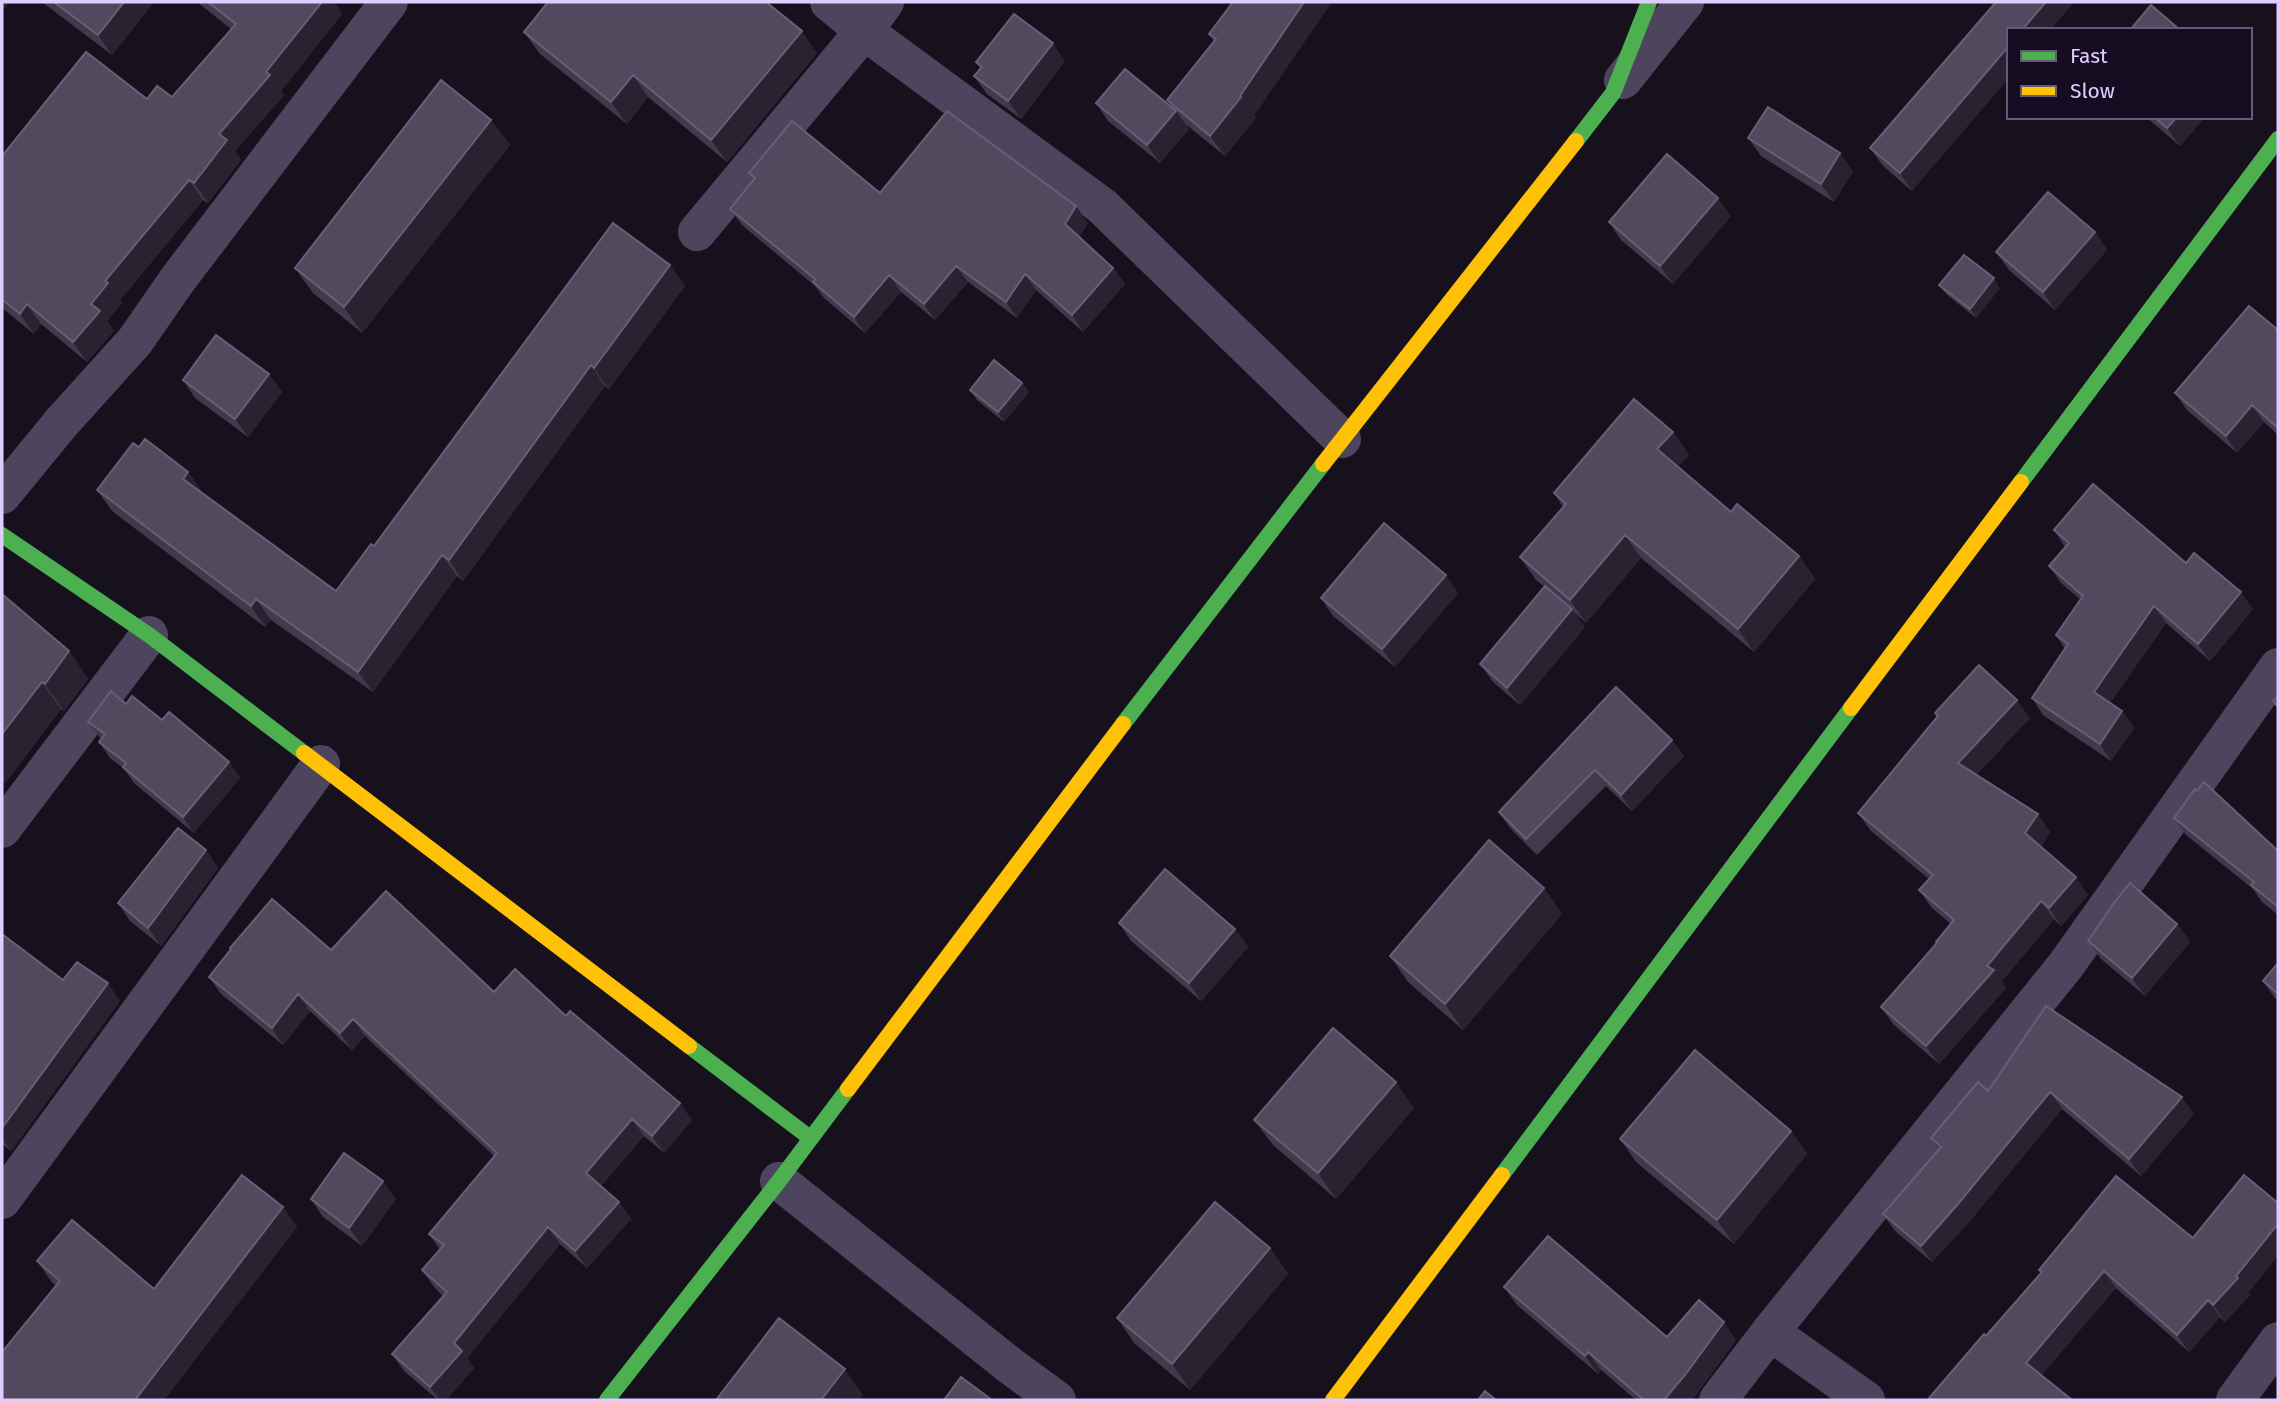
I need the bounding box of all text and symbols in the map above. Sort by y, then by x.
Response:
legend [2007,28,2252,119]
text: Fast [2070,43,2108,69]
text: Slow [2070,78,2115,104]

